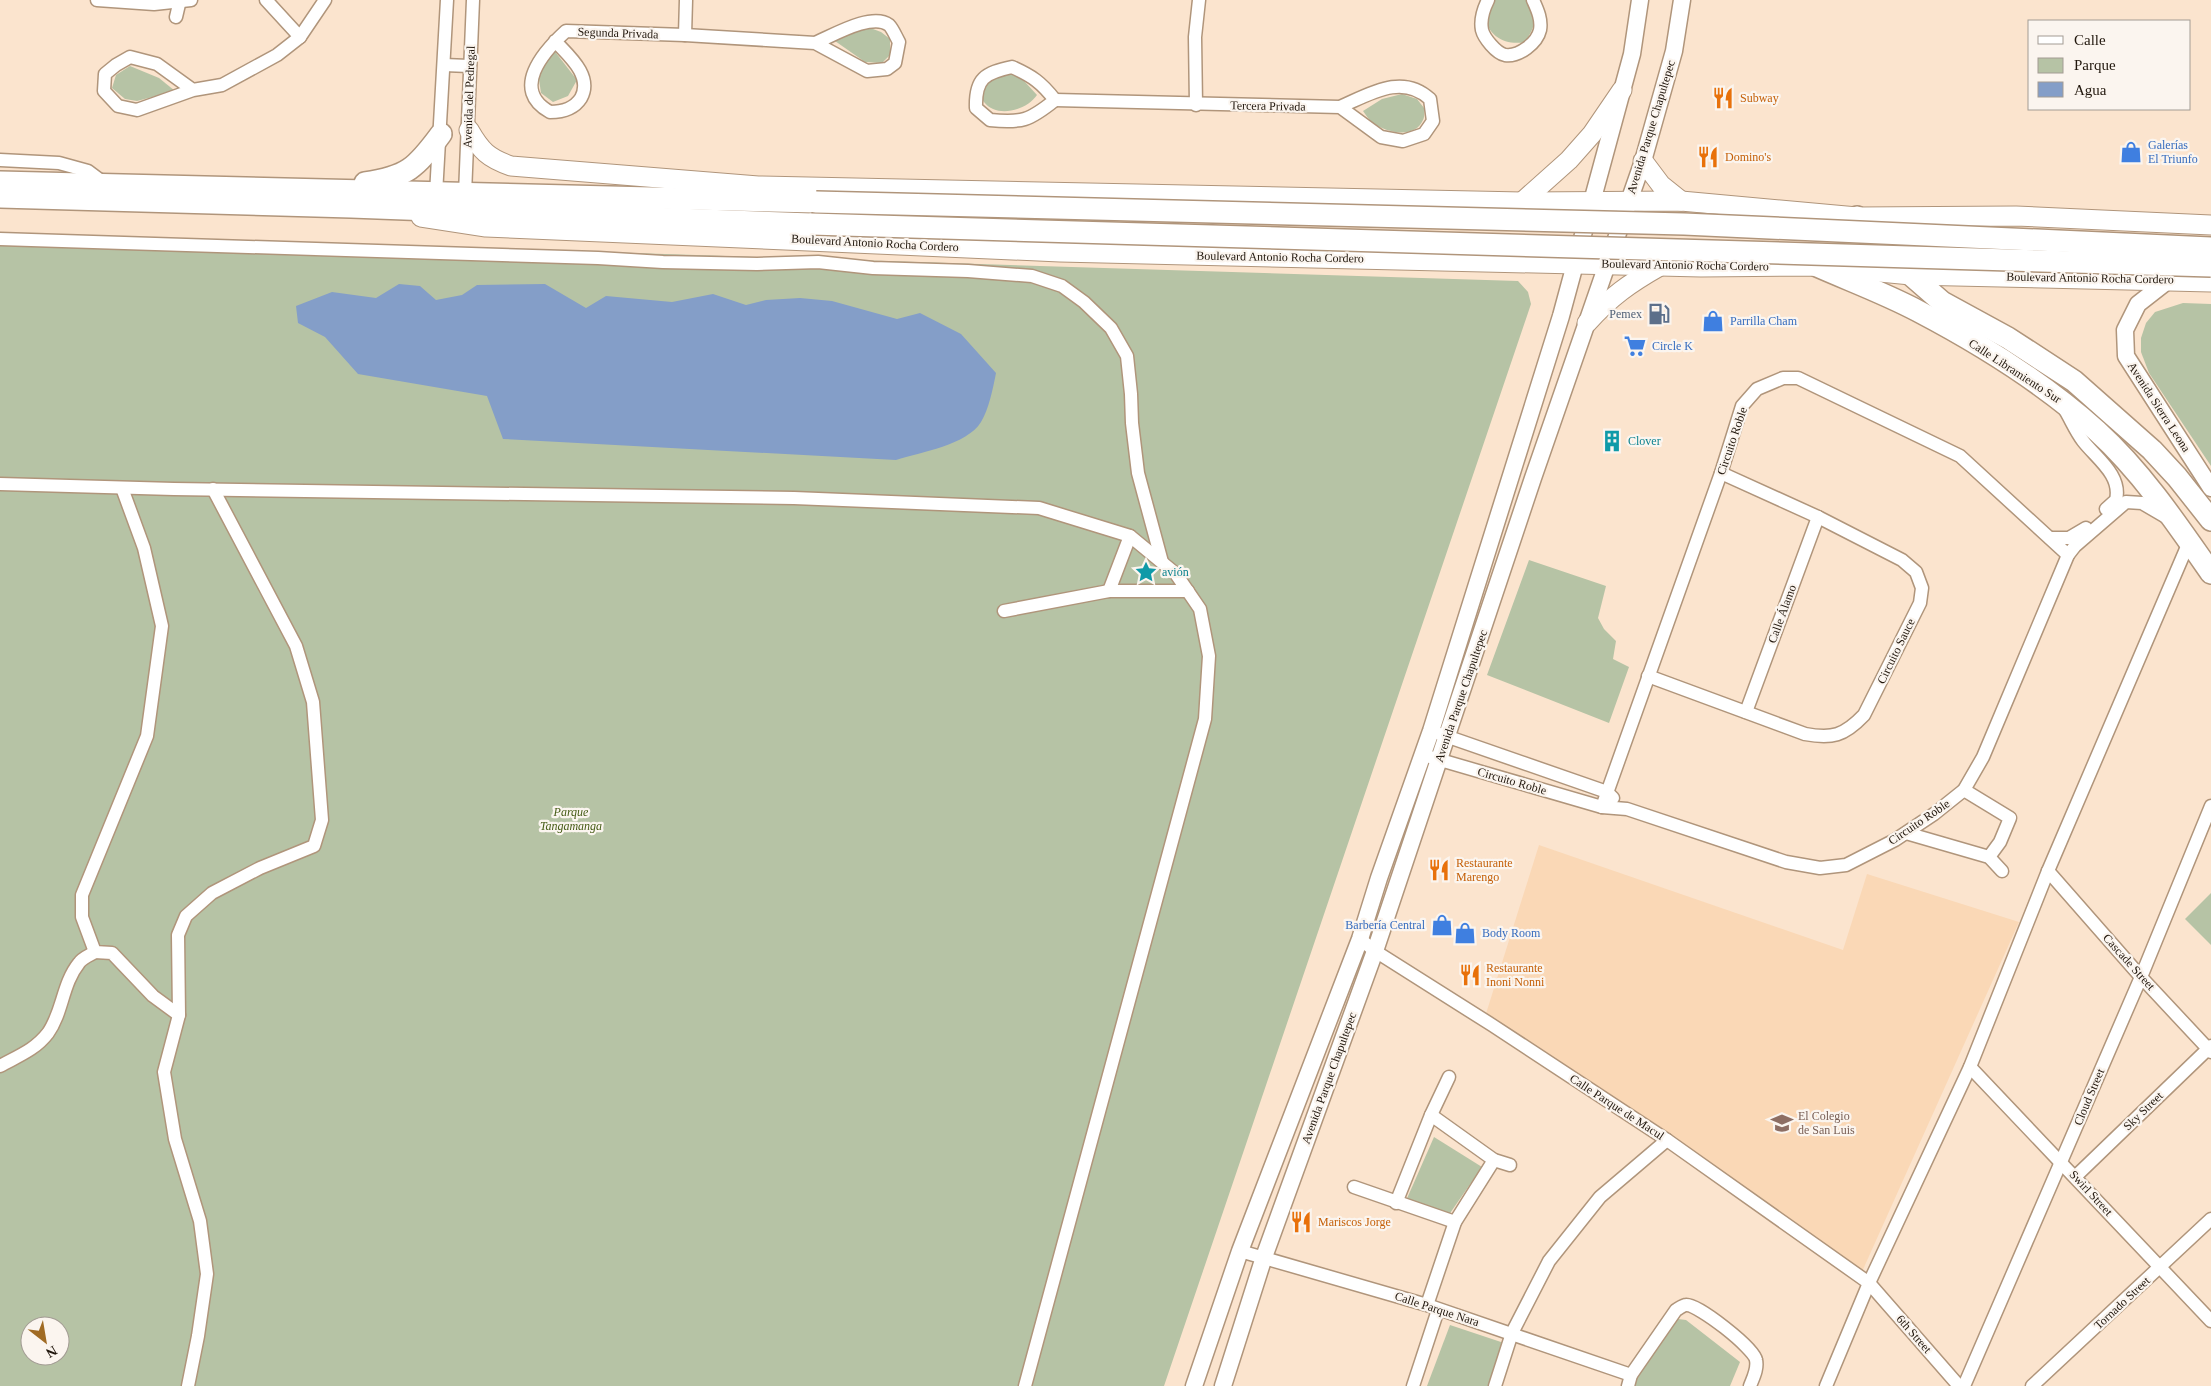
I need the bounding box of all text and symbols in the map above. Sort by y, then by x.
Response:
legend [2028,20,2191,110]
street label: Segunda Privada [577,25,659,41]
text: Calle [2074,32,2106,48]
street label: Avenida del Pedregal [460,45,478,148]
text: Parque [2074,57,2116,73]
street label: Avenida Parque Chapultepec [1624,58,1678,196]
text: Agua [2074,82,2107,98]
restaurant icon: Subway [1710,85,1736,111]
place label: Subway [1740,91,1779,105]
street label: Tercera Privada [1230,98,1307,114]
place label: Galerías El Triunfo [2148,138,2198,166]
shop icon: Galerías El Triunfo [2118,139,2144,165]
restaurant icon: Domino's [1695,144,1721,170]
place label: Domino's [1725,150,1771,164]
street label: Boulevard Antonio Rocha Cordero [791,232,959,254]
street label: Boulevard Antonio Rocha Cordero [1196,249,1364,265]
street label: Boulevard Antonio Rocha Cordero [1601,257,1769,273]
street label: Boulevard Antonio Rocha Cordero [2006,270,2174,286]
fuel station icon: Pemex [1646,301,1672,327]
place label: Pemex [1609,307,1642,321]
shop icon: Parrilla Cham [1700,308,1726,334]
place label: Parrilla Cham [1730,314,1798,328]
supermarket icon: Circle K [1622,333,1648,359]
street label: Calle Libramiento Sur [1966,336,2064,406]
place label: Circle K [1652,339,1693,353]
street label: Avenida Sierra Leona [2125,359,2194,455]
street label: Circuito Roble [1714,405,1750,477]
building icon: Clover [1599,428,1625,454]
place label: Clover [1628,434,1661,448]
place icon: avión [1133,559,1159,585]
place label: avión [1162,565,1189,579]
street label: Calle Álamo [1765,583,1799,645]
street label: Circuito Sauce [1874,616,1918,686]
street label: Avenida Parque Chapultepec [1432,628,1490,764]
street label: Circuito Roble [1476,764,1548,798]
street label: Circuito Roble [1886,796,1952,848]
park label: Parque Tangamanga [540,805,602,833]
place label: Restaurante Marengo [1456,856,1513,884]
restaurant icon: Restaurante Marengo [1426,857,1452,883]
shop icon: Barbería Central [1429,912,1455,938]
place label: Barbería Central [1345,918,1426,932]
shop icon: Body Room [1452,920,1478,946]
place label: Body Room [1482,926,1541,940]
street label: Cascade Street [2100,931,2158,994]
place label: Restaurante Inoni Nonni [1486,961,1545,989]
restaurant icon: Restaurante Inoni Nonni [1457,962,1483,988]
street label: Avenida Parque Chapultepec [1299,1010,1359,1146]
street label: Cloud Street [2071,1066,2107,1128]
street label: Calle Parque de Macul [1567,1071,1667,1143]
street label: Sky Street [2120,1088,2166,1133]
place label: El Colegio de San Luis [1798,1109,1855,1137]
school or university icon: El Colegio de San Luis [1769,1110,1795,1136]
street label: Swirl Street [2066,1167,2116,1219]
restaurant icon: Mariscos Jorge [1288,1209,1314,1235]
place label: Mariscos Jorge [1318,1215,1391,1229]
street label: Tornado Street [2091,1273,2153,1332]
street label: Calle Parque Nara [1393,1289,1482,1329]
street label: 6th Street [1894,1312,1935,1357]
north arrow [20,1316,70,1366]
text: N [43,1343,60,1361]

